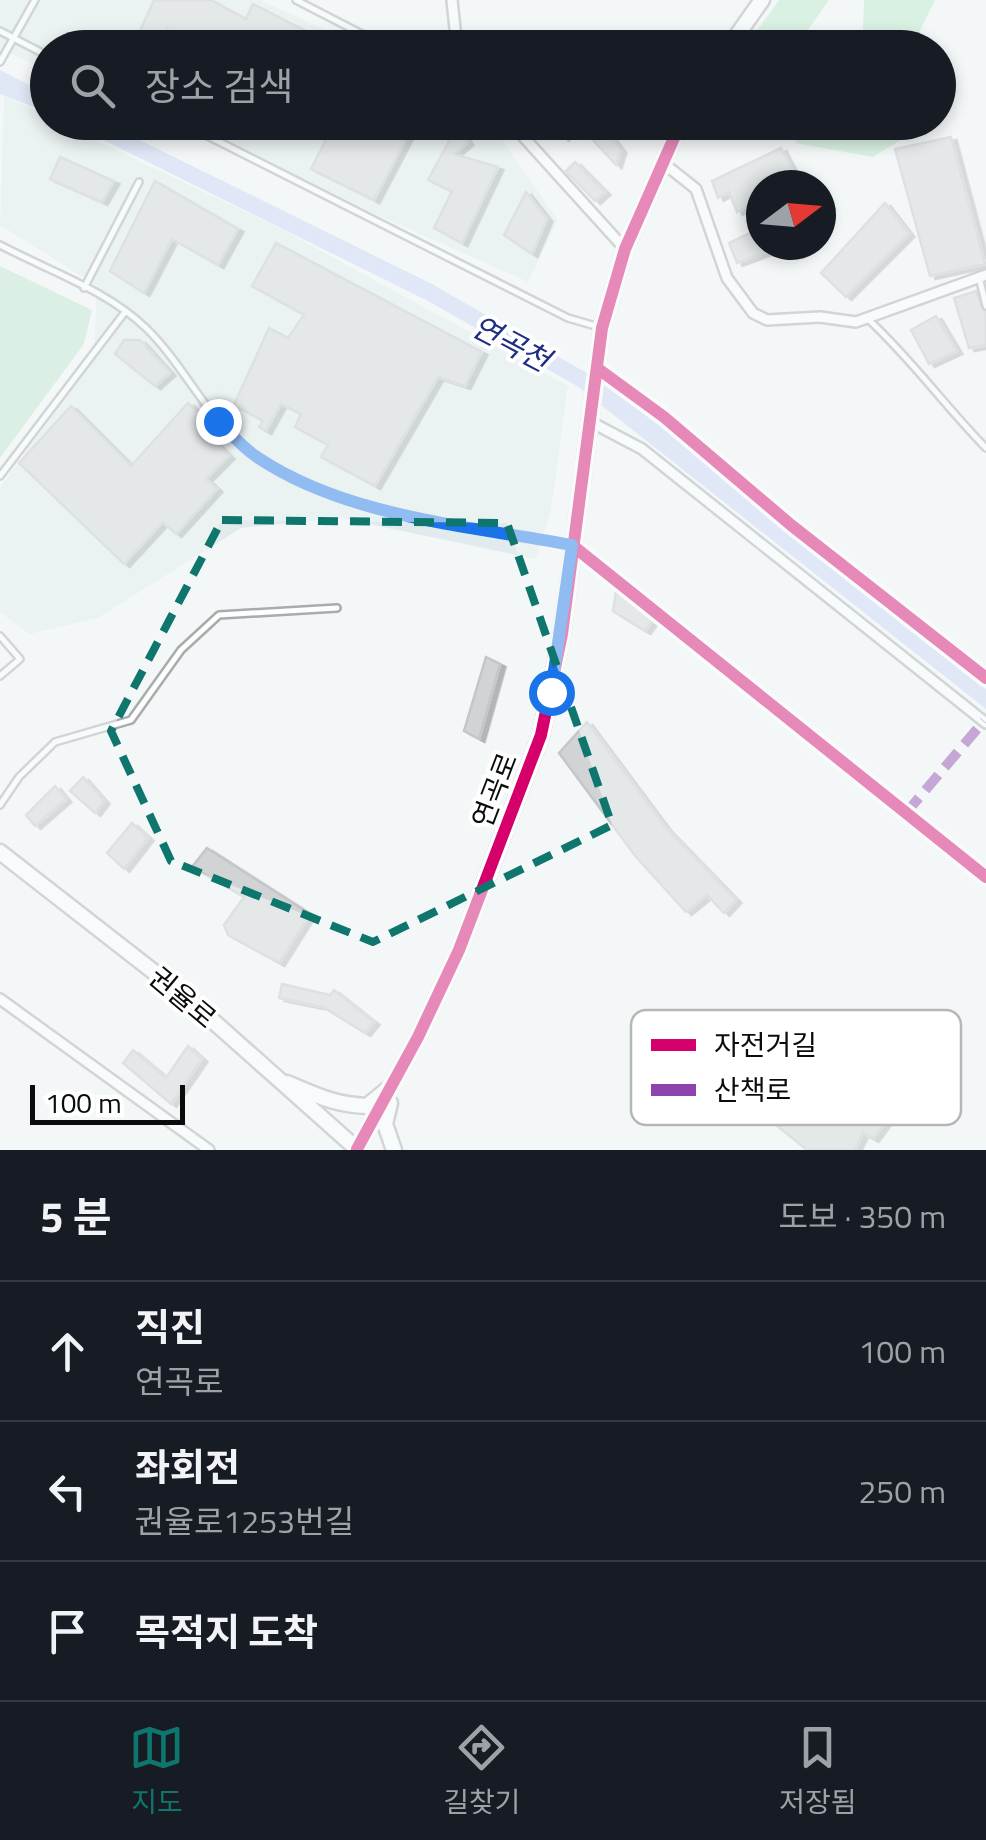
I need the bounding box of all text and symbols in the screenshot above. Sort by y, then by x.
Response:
search box [30,30,956,140]
text: 장소 검색 [145,57,293,115]
icon: search [65,58,120,113]
north arrow [746,170,836,260]
water label: 연곡천 [464,303,561,384]
route end [196,399,242,445]
route start [529,670,575,716]
street label: 연곡로 [460,746,528,834]
street label: 권율로 [140,956,226,1038]
legend [631,1010,961,1125]
text: 자전거길 [714,1023,817,1066]
text: 산책로 [714,1068,791,1111]
scale bar [30,1080,185,1124]
text: 100 m [45,1081,122,1124]
text: 5 분 [40,1184,111,1248]
text: 도보 · 350 m [779,1192,946,1240]
text: 직진 [135,1298,205,1356]
icon: ahead [40,1324,95,1379]
text: 100 m [858,1327,946,1375]
text: 연곡로 [135,1357,223,1405]
text: 좌회전 [135,1438,240,1496]
icon: left [40,1464,95,1519]
text: 250 m [858,1467,946,1515]
text: 권율로1253번길 [135,1497,354,1545]
text: 목적지 도착 [135,1603,318,1661]
icon: arrive [40,1604,95,1659]
tab: 지도 [129,1720,184,1823]
tab: 길찾기 [443,1720,521,1823]
tab: 저장됨 [779,1720,857,1823]

